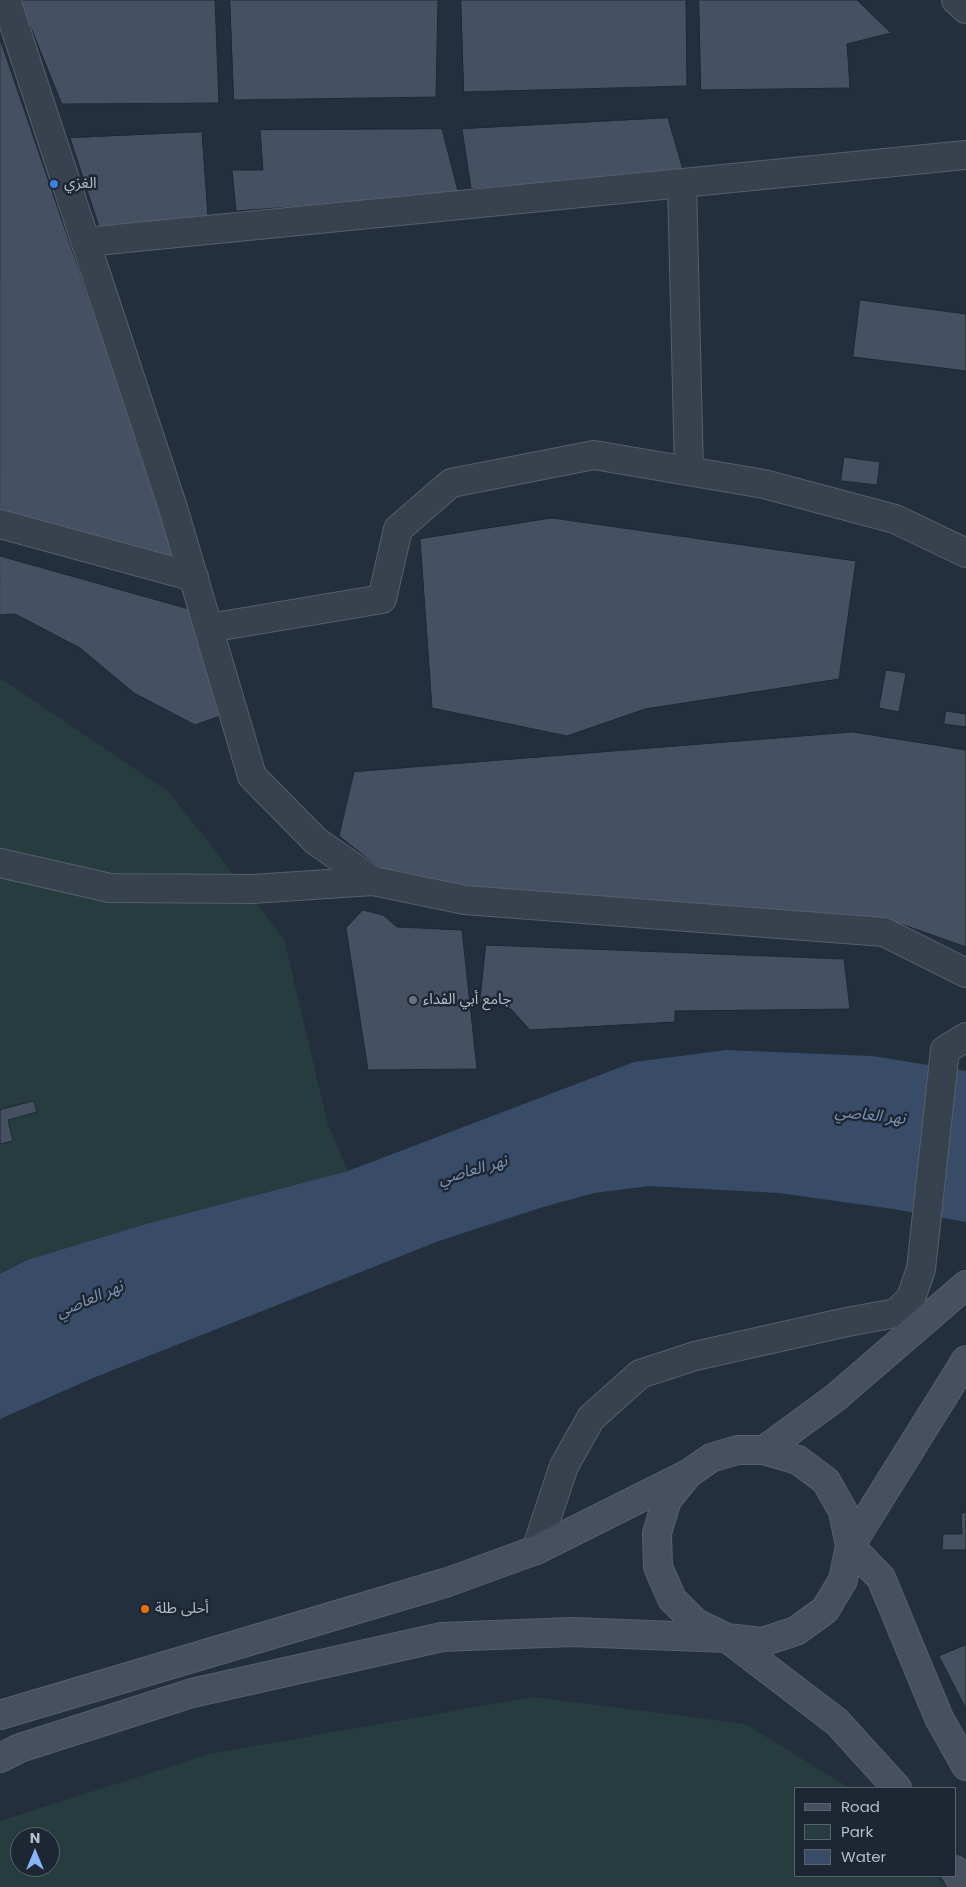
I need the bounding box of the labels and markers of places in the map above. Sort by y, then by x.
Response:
place label: الغزي [64,175,97,193]
marker: الغزي [48,178,60,190]
place label: جامع أبي الفداء [423,991,511,1009]
marker: جامع أبي الفداء [407,994,419,1006]
place label: أحلى طلة [155,1600,209,1618]
marker: أحلى طلة [139,1603,151,1615]

